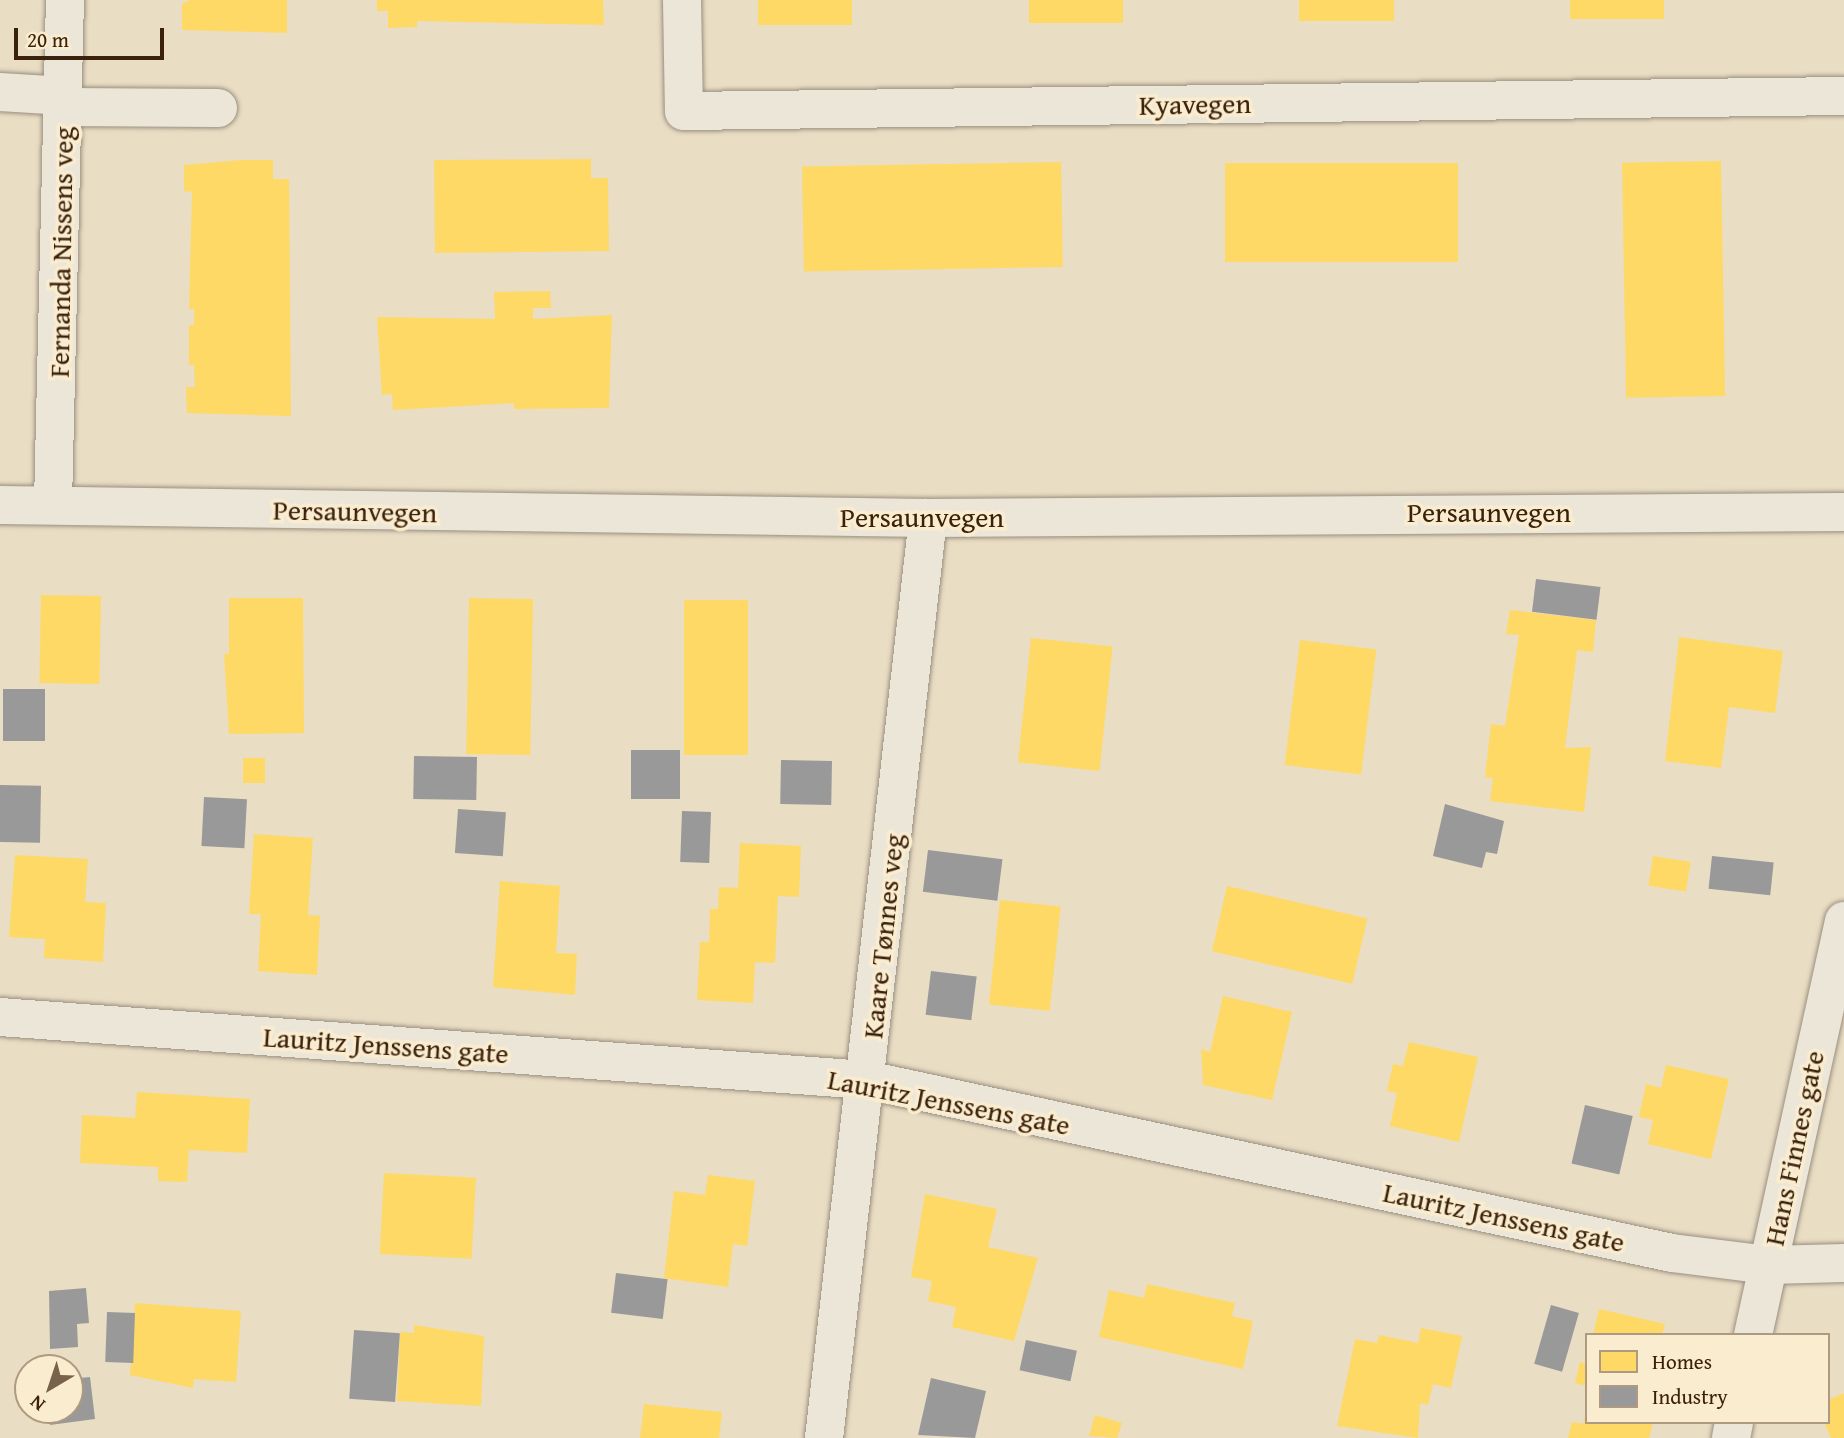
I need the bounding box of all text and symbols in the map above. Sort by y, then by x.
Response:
scale bar [18,14,168,58]
text: 20 m [27,24,69,55]
street label: Kyavegen [1139,86,1251,122]
street label: Fernanda Nissens veg [42,126,80,378]
street label: Persaunvegen [273,493,437,529]
street label: Persaunvegen [1407,495,1571,529]
street label: Persaunvegen [840,500,1004,534]
street label: Kaare Tønnes veg [856,832,910,1040]
street label: Lauritz Jenssens gate [262,1020,510,1070]
street label: Hans Finnes gate [1757,1047,1831,1249]
street label: Lauritz Jenssens gate [825,1062,1073,1142]
street label: Lauritz Jenssens gate [1380,1175,1628,1259]
legend [1585,1333,1830,1424]
text: Homes [1652,1346,1712,1377]
north arrow [14,1354,84,1424]
text: Industry [1652,1381,1728,1412]
text: N [23,1389,51,1419]

